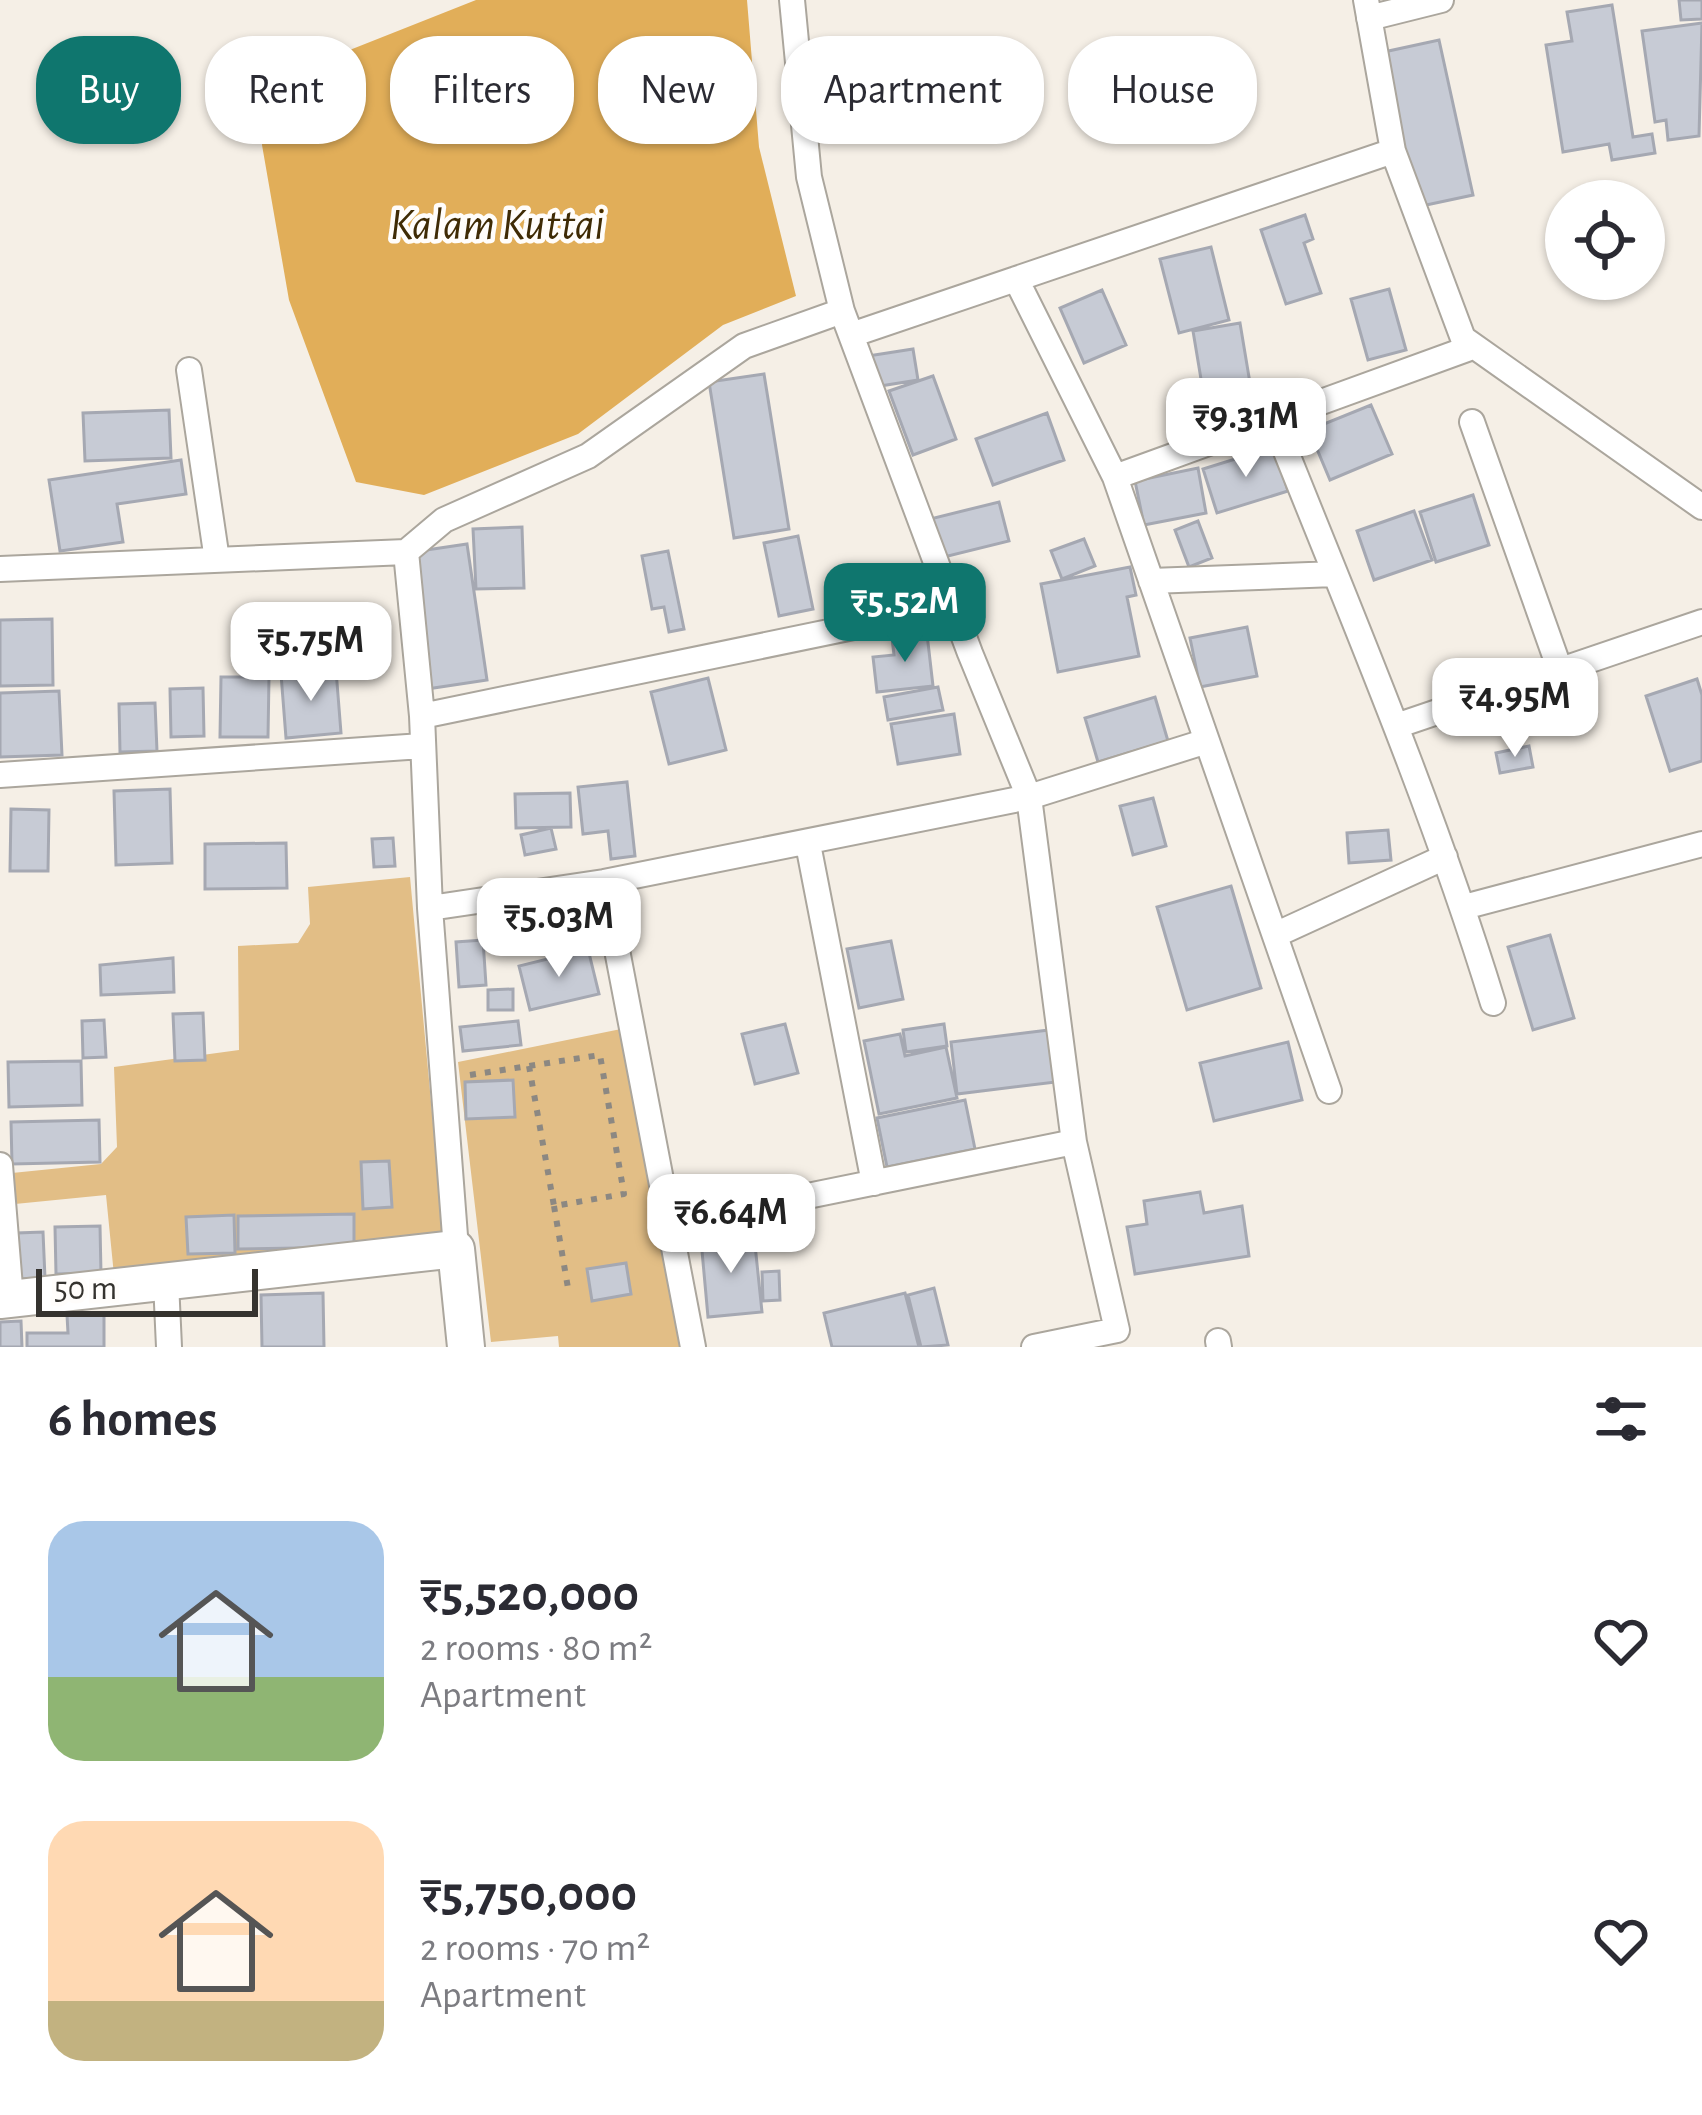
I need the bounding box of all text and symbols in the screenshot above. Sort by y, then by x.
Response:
chip: Buy [36,36,181,144]
chip: Rent [205,36,366,144]
chip: Filters [390,36,574,144]
chip: New [598,36,757,144]
chip: Apartment [781,36,1044,144]
chip: House [1068,36,1257,144]
map controls [1545,180,1665,300]
button: locate [1545,180,1665,300]
water label: Kalam Kuttai [390,203,604,248]
pin: ₹9.31M [1148,378,1344,480]
text: ₹9.31M [1193,397,1299,436]
pin: ₹5.52M [807,563,1003,665]
text: ₹5.52M [851,582,959,621]
pin: ₹5.75M [213,602,409,704]
text: ₹5.75M [258,621,364,660]
pin: ₹4.95M [1417,658,1613,760]
text: ₹4.95M [1459,677,1571,716]
pin: ₹5.03M [461,878,657,980]
text: ₹5.03M [504,897,614,936]
pin: ₹6.64M [633,1174,829,1276]
text: ₹6.64M [674,1193,788,1232]
scale bar [36,1263,258,1316]
text: 50 m [54,1273,117,1306]
icon: filters [1588,1386,1654,1452]
text: 6 homes [48,1394,217,1445]
icon: home [144,1569,288,1713]
text: ₹5,520,000 [420,1569,639,1620]
icon: heart [1588,1608,1654,1674]
text: 2 rooms · 80 m² [420,1629,652,1668]
text: Apartment [420,1676,586,1715]
icon: home [144,1869,288,2013]
text: ₹5,750,000 [420,1869,637,1920]
icon: heart [1588,1908,1654,1974]
text: 2 rooms · 70 m² [420,1929,650,1968]
text: Apartment [420,1976,586,2015]

